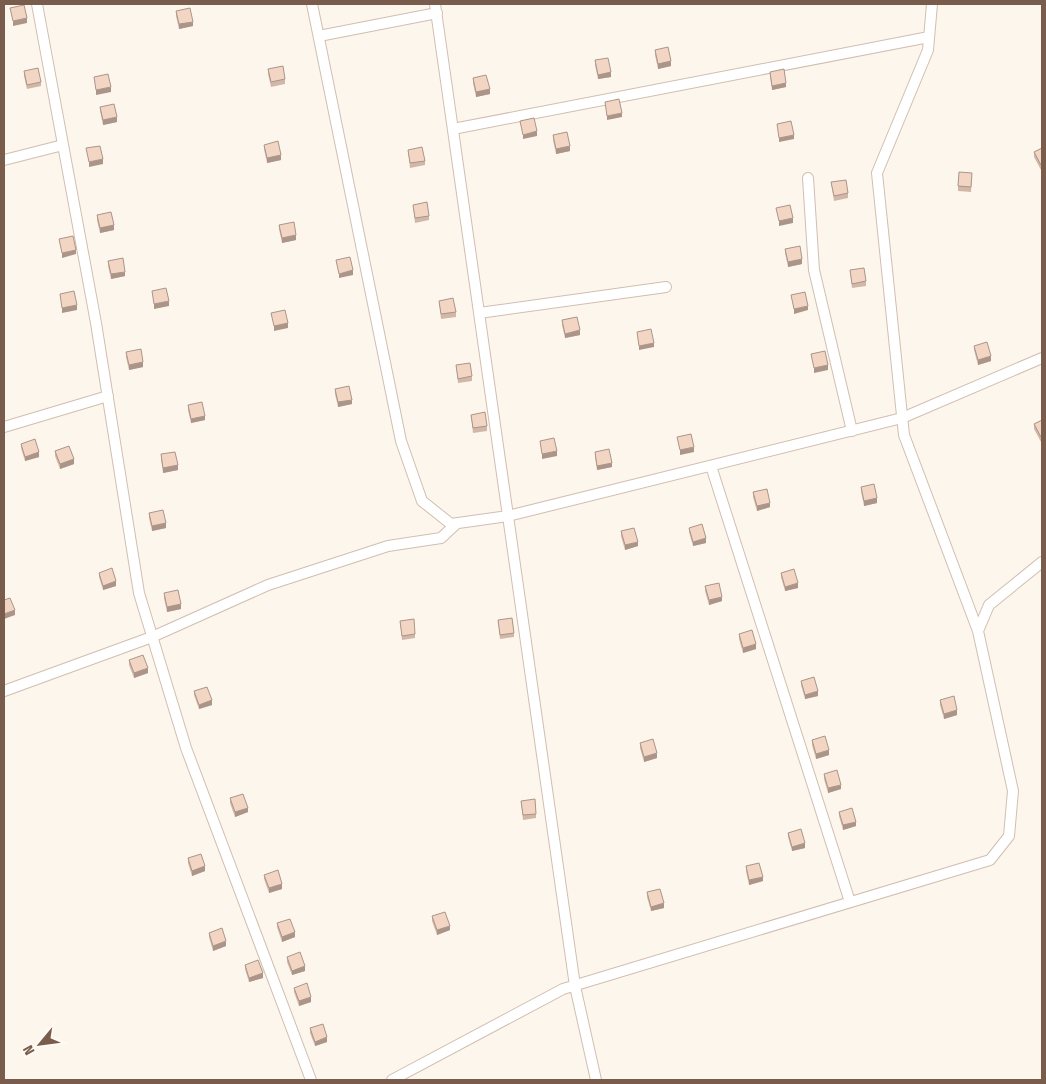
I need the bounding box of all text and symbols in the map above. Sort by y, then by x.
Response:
north arrow [15,1019,65,1069]
text: N [20,1042,39,1058]

